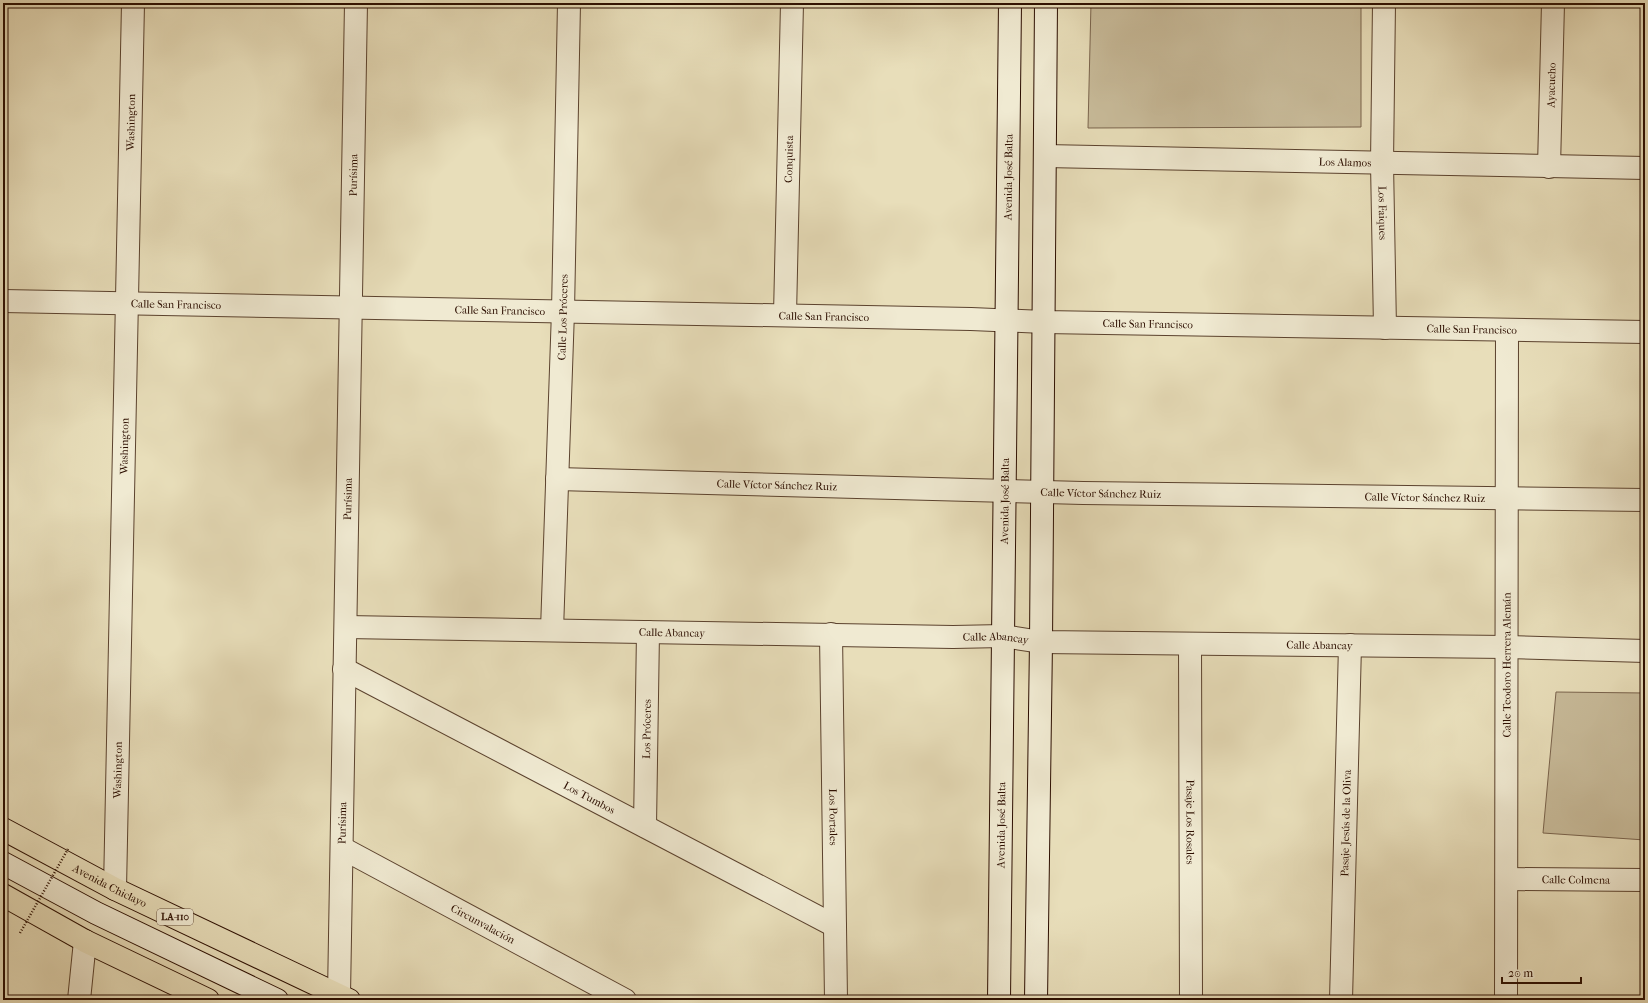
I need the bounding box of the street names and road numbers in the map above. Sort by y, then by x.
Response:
street label: Ayacucho [1544,62,1558,109]
street label: Washington [123,93,138,152]
street label: Avenida José Balta [1001,133,1015,221]
street label: Conquista [781,134,796,183]
street label: Purísima [346,153,360,196]
street label: Los Alamos [1318,155,1371,169]
street label: Los Faiques [1376,186,1390,240]
street label: Calle Los Próceres [555,274,570,361]
street label: Calle San Francisco [131,297,222,312]
street label: Calle San Francisco [455,303,546,318]
street label: Calle San Francisco [778,309,870,324]
street label: Calle San Francisco [1102,316,1194,331]
street label: Calle San Francisco [1426,322,1517,336]
street label: Washington [117,417,131,476]
street label: Avenida José Balta [998,457,1011,545]
street label: Purísima [341,477,354,520]
street label: Calle Víctor Sánchez Ruiz [716,477,838,493]
street label: Calle Víctor Sánchez Ruiz [1040,485,1161,500]
street label: Calle Víctor Sánchez Ruiz [1364,490,1485,505]
street label: Calle Teodoro Herrera Alemán [1500,592,1513,738]
street label: Calle Abancay [639,625,706,639]
street label: Calle Abancay [963,629,1031,647]
street label: Calle Abancay [1286,638,1354,652]
street label: Los Próceres [640,699,653,759]
street label: Washington [110,741,125,800]
street label: Pasaje Jesús de la Oliva [1338,768,1353,877]
street label: Los Tumbos [561,779,618,816]
street label: Pasaje Los Rosales [1184,779,1197,865]
street label: Avenida José Balta [994,781,1008,869]
street label: Los Portales [827,788,840,845]
street label: Purísima [335,801,349,844]
street label: Avenida Chiclayo [70,861,149,910]
street label: Calle Colmena [1542,873,1611,886]
street label: Circunvalación [449,901,518,947]
road number: LA-110 [157,909,193,925]

